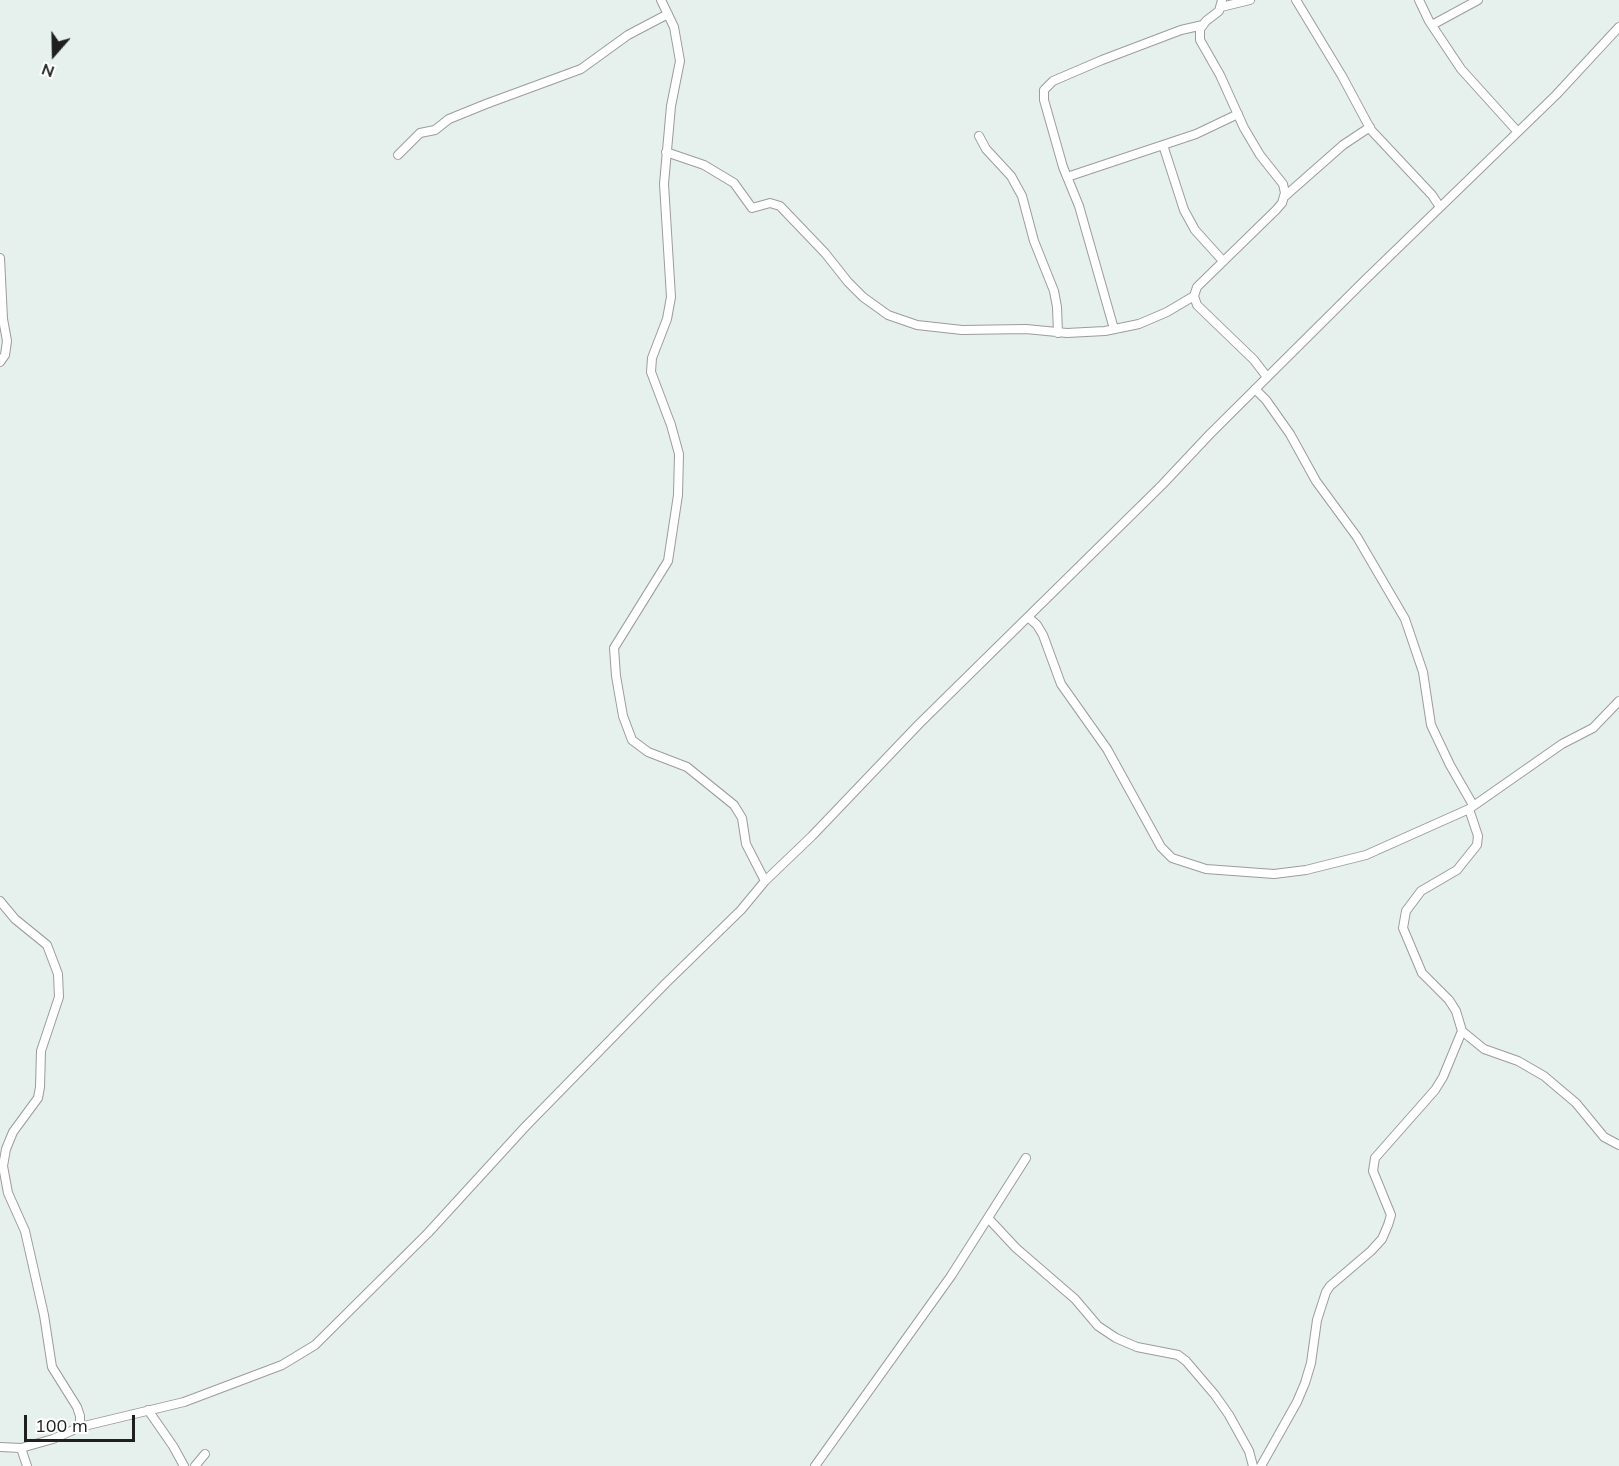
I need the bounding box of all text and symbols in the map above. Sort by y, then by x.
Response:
north arrow [24,24,84,84]
text: N [39,59,57,82]
scale bar [27,1403,138,1441]
text: 100 m [35,1414,88,1437]

